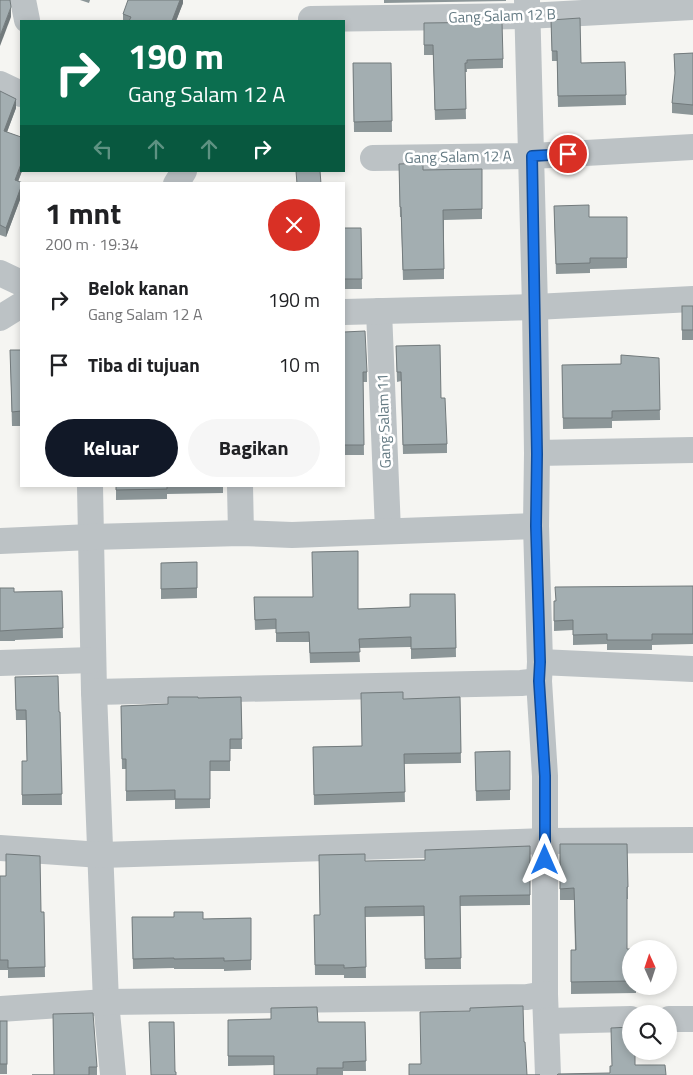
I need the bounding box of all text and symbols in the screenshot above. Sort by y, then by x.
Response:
street label: Gang Salam 12 B [448,2,556,29]
text: 190 m [128,29,224,83]
icon: right [45,40,110,105]
text: Gang Salam 12 A [128,77,285,111]
pin [547,133,589,175]
icon: left [89,135,117,163]
icon: ahead [142,135,170,163]
icon: ahead [195,135,223,163]
icon: right [248,135,276,163]
icon: arrive [554,140,582,168]
street label: Gang Salam 12 A [404,144,512,169]
text: 1 mnt [45,190,121,236]
button: close [268,199,320,251]
text: 200 m · 19:34 [45,232,139,256]
text: Belok kanan [88,273,189,302]
text: 190 m [268,285,320,314]
icon: right [45,286,73,314]
text: Gang Salam 12 A [88,302,202,326]
text: Tiba di tujuan [88,350,200,379]
text: 10 m [279,350,320,379]
icon: arrive [45,351,73,379]
street label: Gang Salam 11 [370,373,397,469]
button: Keluar [45,419,178,477]
button: Bagikan [188,419,320,477]
position arrow [518,833,570,885]
north arrow [622,940,678,995]
map controls [622,940,677,1060]
button: search [622,1005,677,1060]

